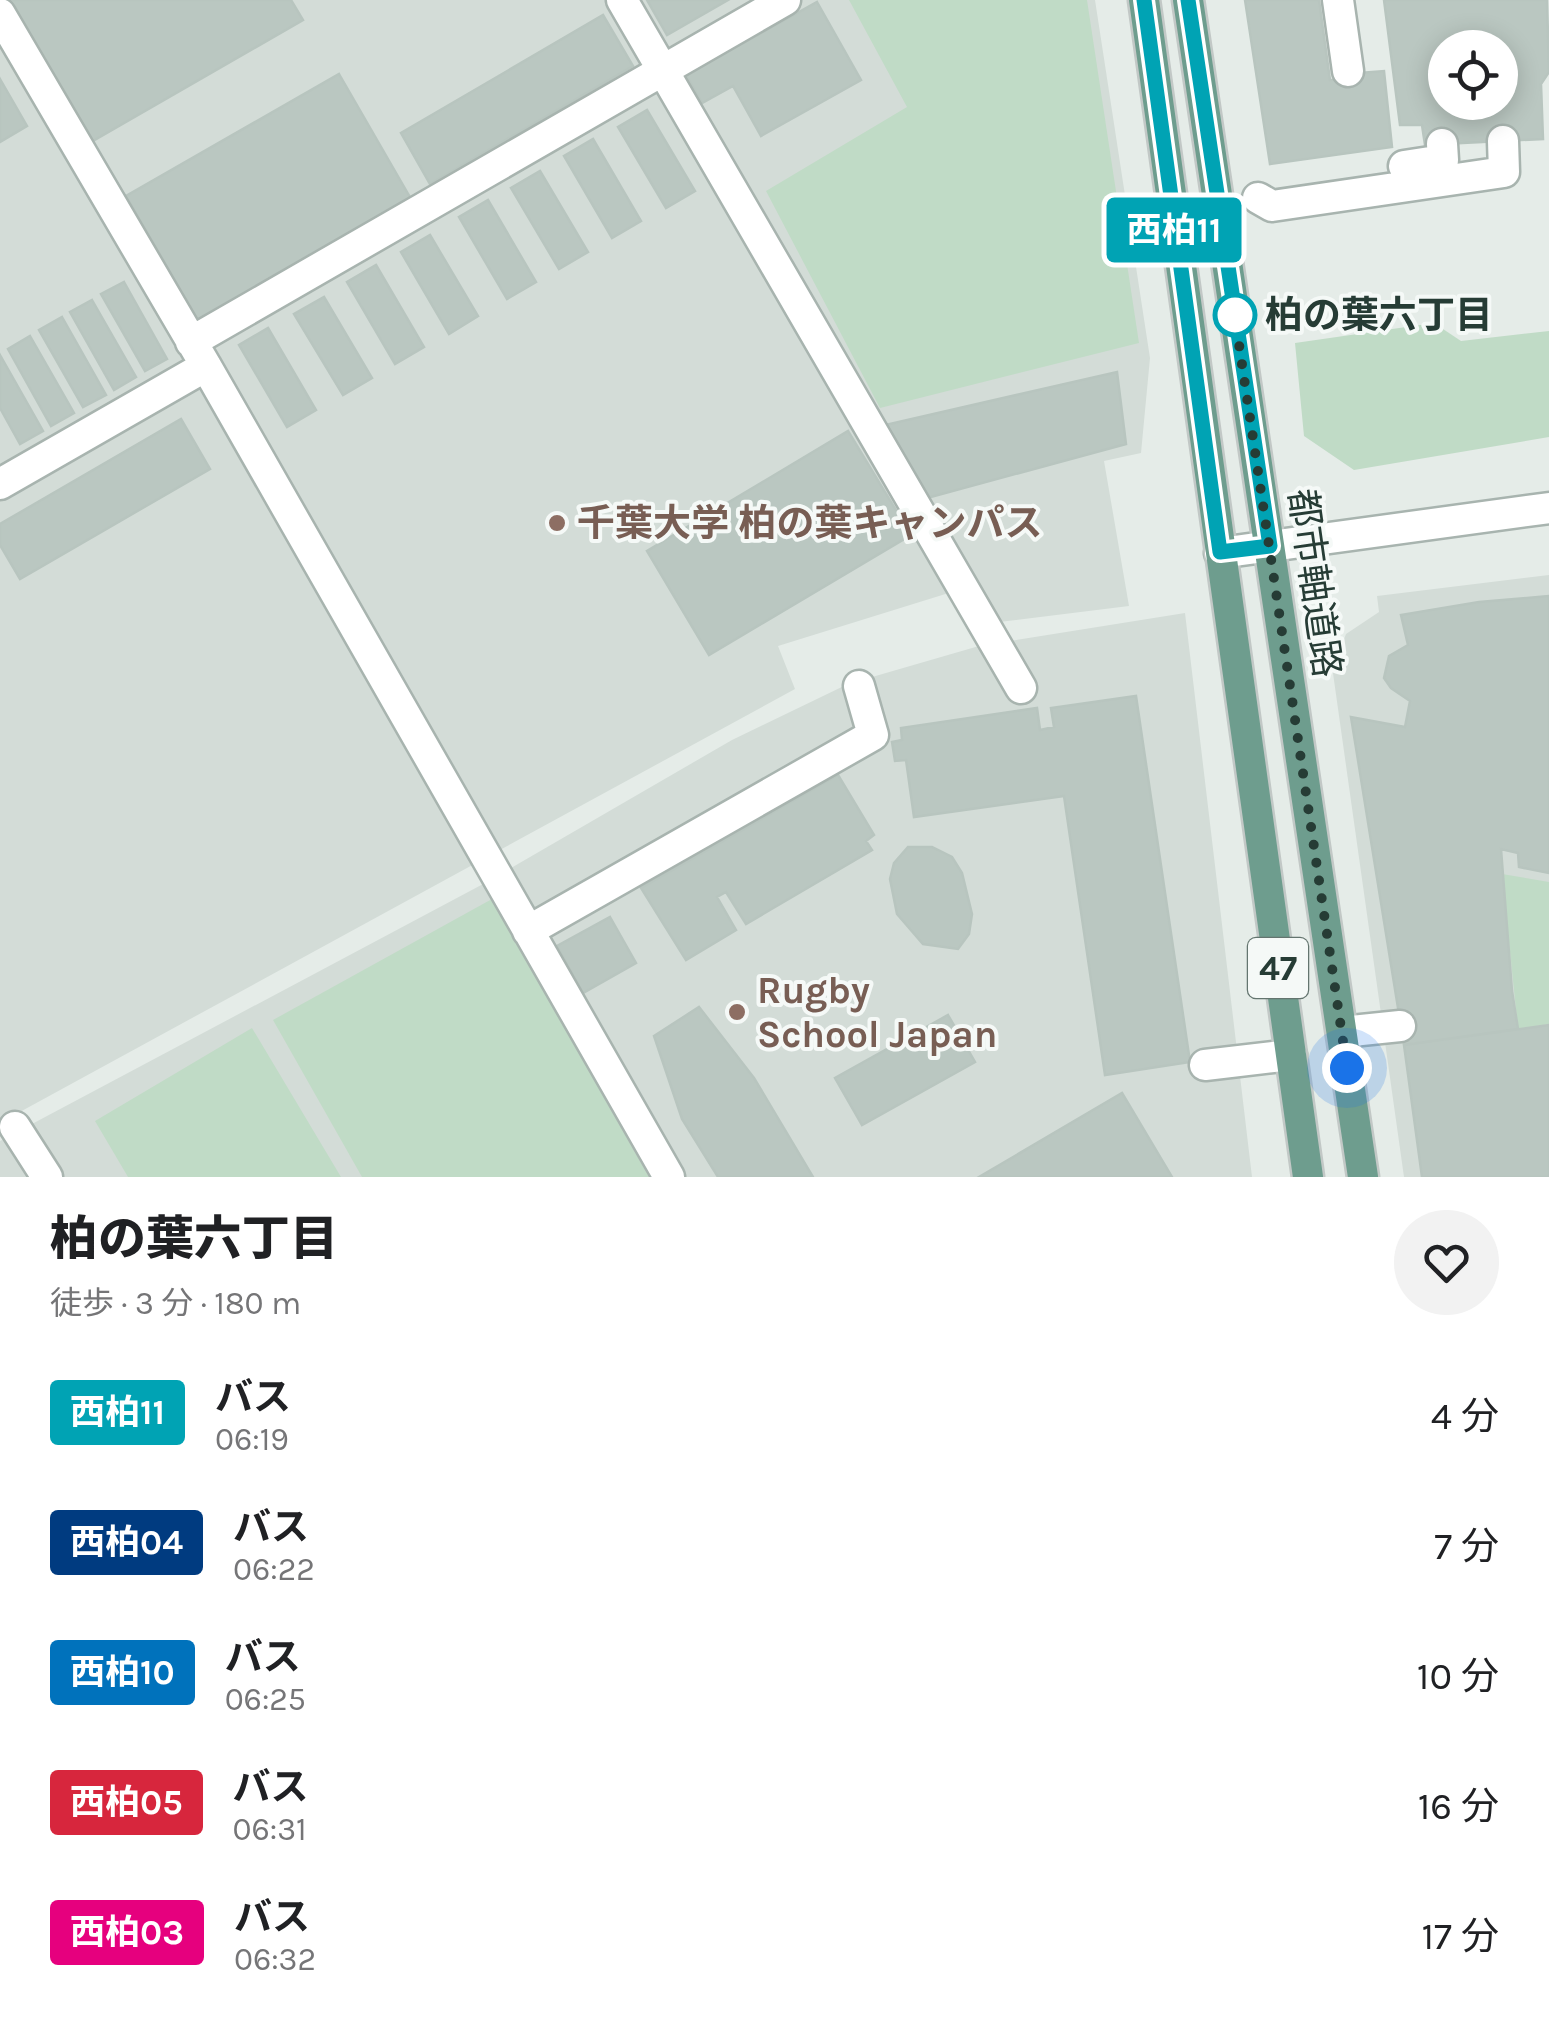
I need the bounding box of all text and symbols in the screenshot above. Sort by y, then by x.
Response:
map controls [1428,30,1518,120]
button: locate [1428,30,1518,120]
line badge: 西柏11 [1104,198,1244,262]
text: 西柏11 [1127,210,1221,251]
place label: 柏の葉六丁目 [1265,293,1493,338]
marker: 柏の葉六丁目 [1214,294,1256,336]
street label: 都市軸道路 [1279,486,1350,680]
place label: 千葉大学 柏の葉キャンパス [577,501,1043,546]
marker: 千葉大学 柏の葉キャンパス [546,512,568,534]
road number: 47 [1248,938,1308,998]
place label: Rugby School Japan [757,968,997,1057]
marker: Rugby School Japan [726,1001,748,1023]
your location [1322,1043,1372,1093]
button: heart [1394,1210,1499,1315]
text: 柏の葉六丁目 [50,1211,338,1267]
text: 徒歩 · 3 分 · 180 m [50,1285,301,1322]
text: バス [215,1375,291,1420]
text: 西柏11 [70,1392,165,1433]
text: 4 分 [1431,1394,1499,1439]
text: 06:19 [215,1421,289,1458]
text: バス [233,1505,309,1550]
text: 西柏04 [70,1522,183,1563]
text: 7 分 [1434,1524,1499,1569]
text: 06:22 [233,1551,315,1588]
text: バス [225,1635,301,1680]
text: 西柏10 [70,1652,175,1693]
text: 10 分 [1417,1654,1499,1699]
text: 06:25 [225,1681,306,1718]
text: バス [233,1765,309,1810]
text: 西柏05 [70,1782,183,1823]
text: 16 分 [1418,1784,1499,1829]
text: 06:31 [233,1811,307,1848]
text: バス [234,1895,310,1940]
text: 西柏03 [70,1912,184,1953]
text: 17 分 [1422,1914,1499,1959]
text: 06:32 [234,1941,316,1978]

